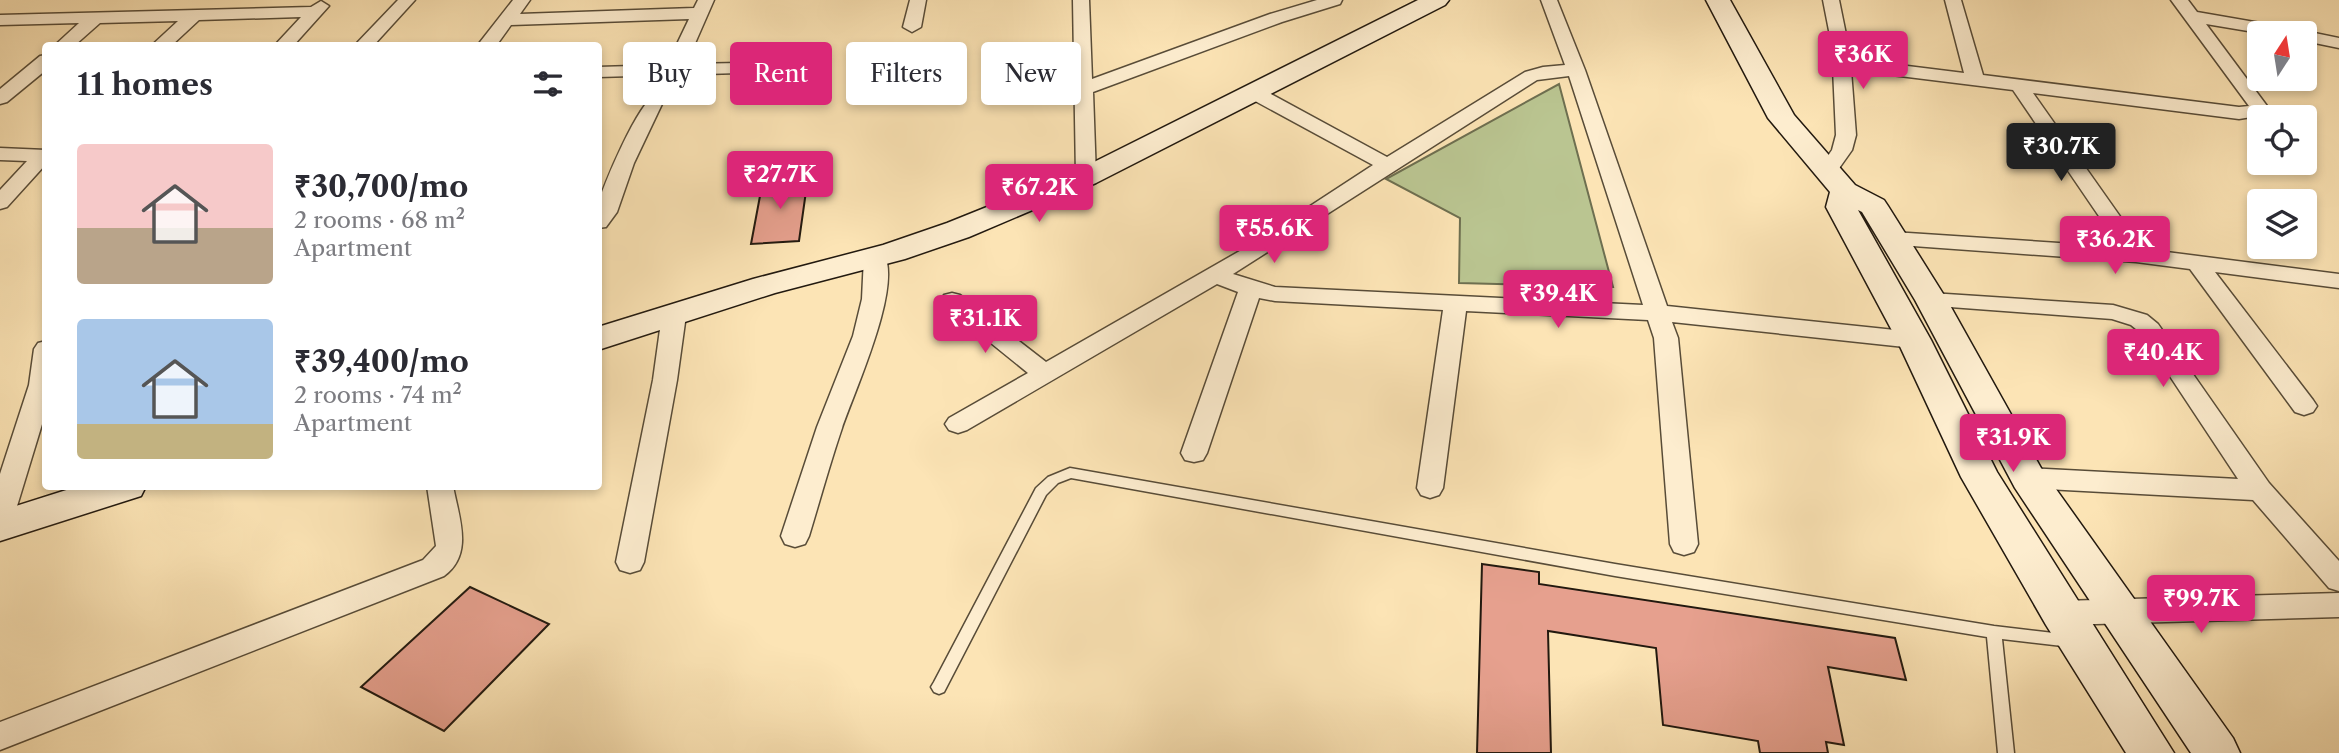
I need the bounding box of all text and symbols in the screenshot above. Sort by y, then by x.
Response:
north arrow [2247,21,2317,91]
map controls [2247,21,2317,259]
pin: ₹36K [1822,32,1904,91]
text: ₹36K [1834,40,1892,68]
chip: Buy [623,42,716,105]
chip: Rent [730,42,832,105]
chip: Filters [846,42,967,105]
chip: New [981,42,1081,105]
icon: filters [529,65,567,103]
text: 11 homes [77,66,213,103]
button: locate [2247,105,2317,175]
pin: ₹30.7K [2004,124,2118,183]
text: ₹30.7K [2023,132,2099,160]
pin: ₹27.7K [723,152,837,211]
text: ₹27.7K [743,160,817,188]
pin: ₹67.2K [982,164,1096,224]
text: ₹30,700/mo [294,168,468,205]
icon: home [133,172,217,256]
text: ₹67.2K [1001,173,1077,201]
button: layers [2247,189,2317,259]
pin: ₹55.6K [1217,205,1331,265]
text: 2 rooms · 68 m² [294,206,465,234]
text: ₹55.6K [1235,214,1313,242]
pin: ₹36.2K [2058,216,2172,276]
text: ₹36.2K [2076,225,2154,253]
text: Apartment [294,234,412,262]
pin: ₹39.4K [1501,270,1615,330]
text: ₹39.4K [1519,279,1597,307]
pin: ₹31.1K [928,296,1042,355]
text: ₹31.1K [949,304,1021,332]
pin: ₹40.4K [2106,330,2220,389]
text: ₹40.4K [2123,338,2203,366]
text: ₹39,400/mo [294,343,469,380]
icon: home [133,347,217,431]
text: 2 rooms · 74 m² [294,381,462,409]
text: Apartment [294,409,412,437]
pin: ₹31.9K [1956,414,2070,474]
text: ₹31.9K [1976,423,2050,451]
pin: ₹99.7K [2144,576,2258,635]
text: ₹99.7K [2163,584,2239,612]

